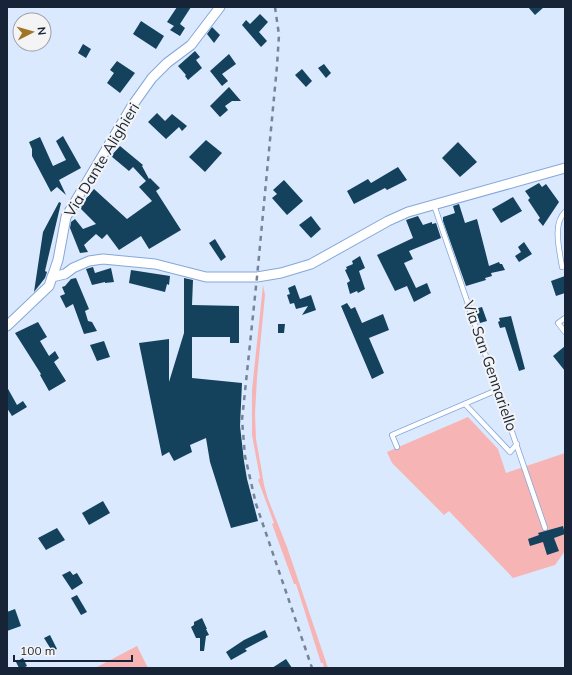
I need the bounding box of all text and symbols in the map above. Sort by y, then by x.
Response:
north arrow [12,12,52,52]
text: N [35,26,49,36]
street label: Via Dante Alighieri [60,99,143,220]
street label: Via San Gennariello [459,298,522,434]
scale bar [14,637,132,663]
text: 100 m [20,643,55,658]

